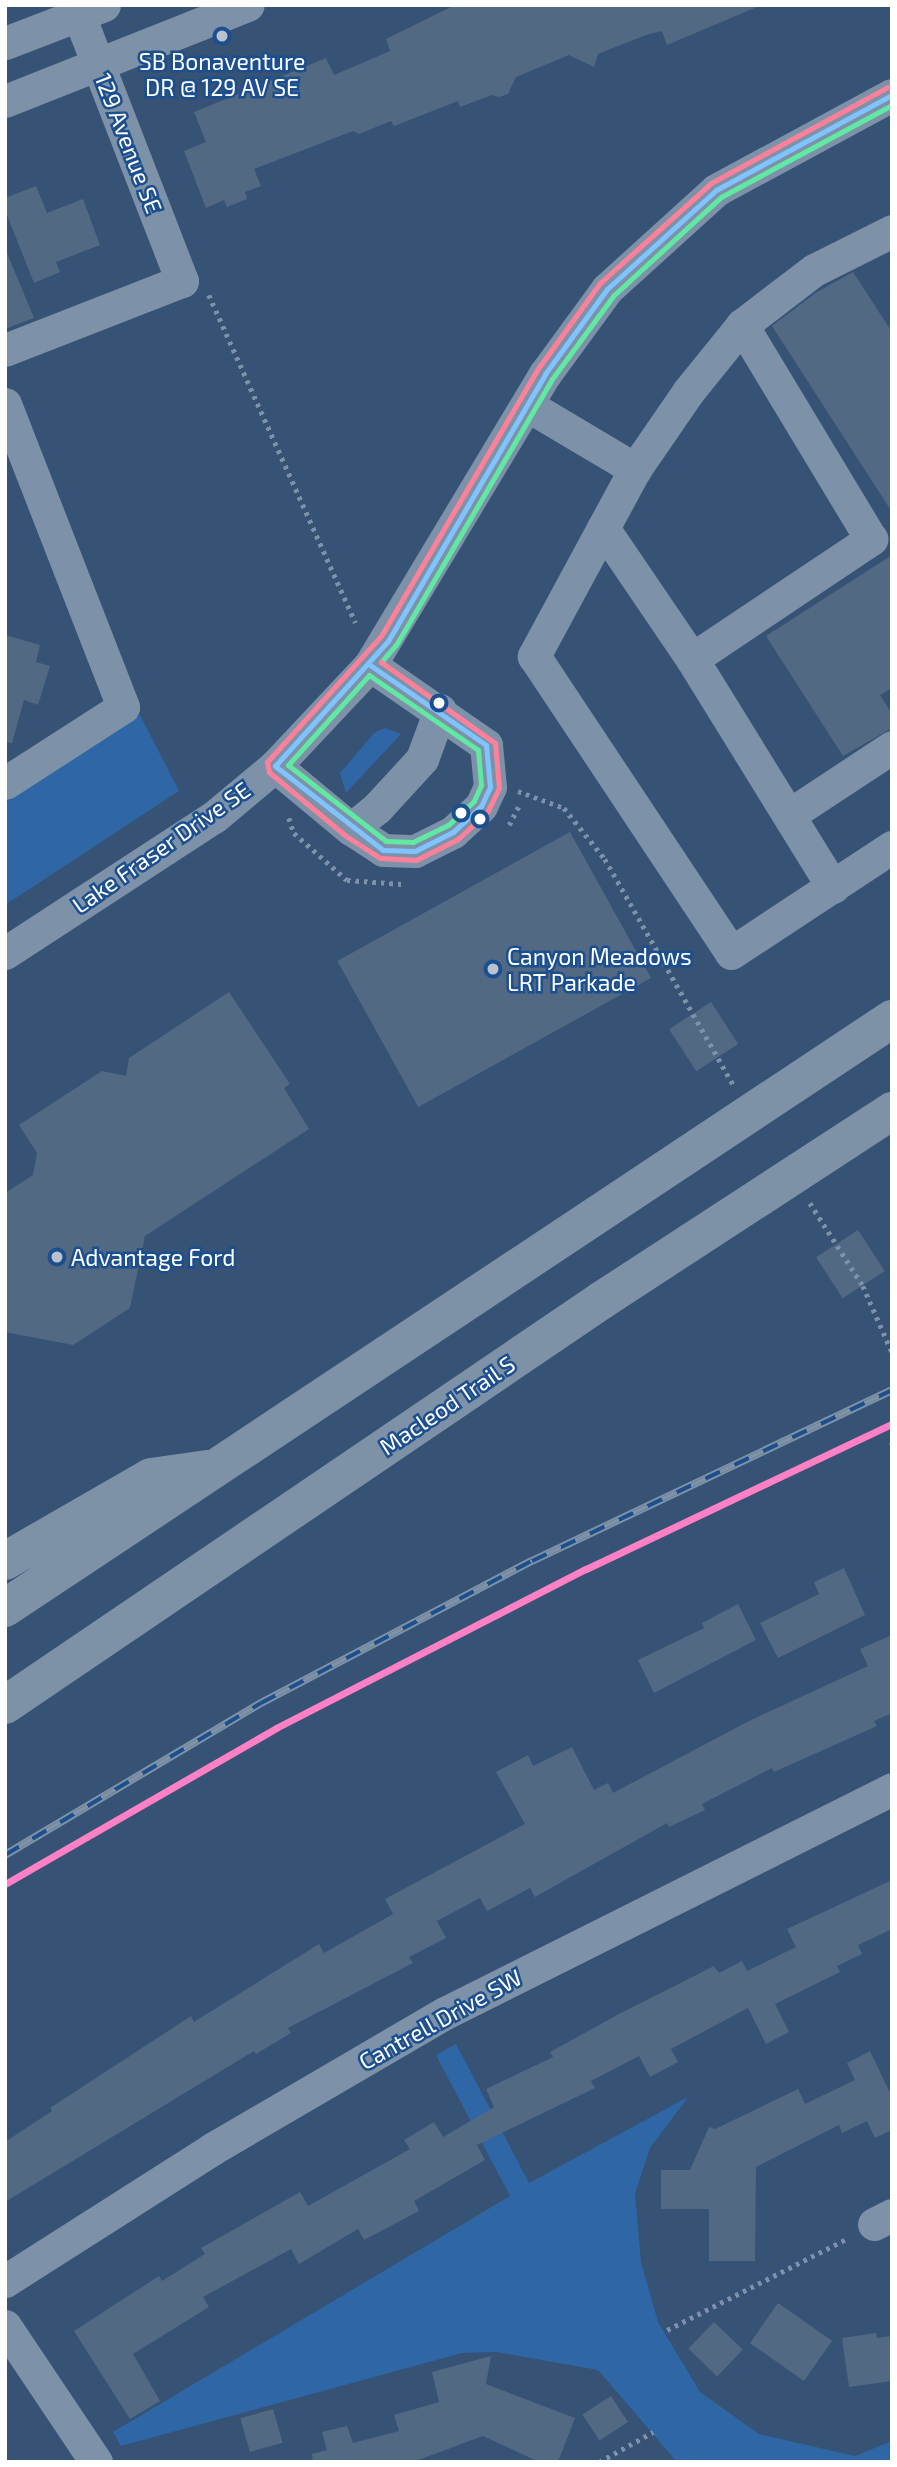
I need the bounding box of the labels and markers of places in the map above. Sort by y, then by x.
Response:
marker: SB Bonaventure DR @ 129 AV SE [214,28,230,44]
place label: SB Bonaventure DR @ 129 AV SE [139,47,305,101]
unlabelled marker [432,696,446,710]
unlabelled marker [454,806,468,820]
unlabelled marker [473,812,487,826]
place label: Canyon Meadows LRT Parkade [507,942,692,996]
marker: Canyon Meadows LRT Parkade [485,961,501,977]
place label: Advantage Ford [71,1243,235,1271]
marker: Advantage Ford [49,1249,65,1265]

